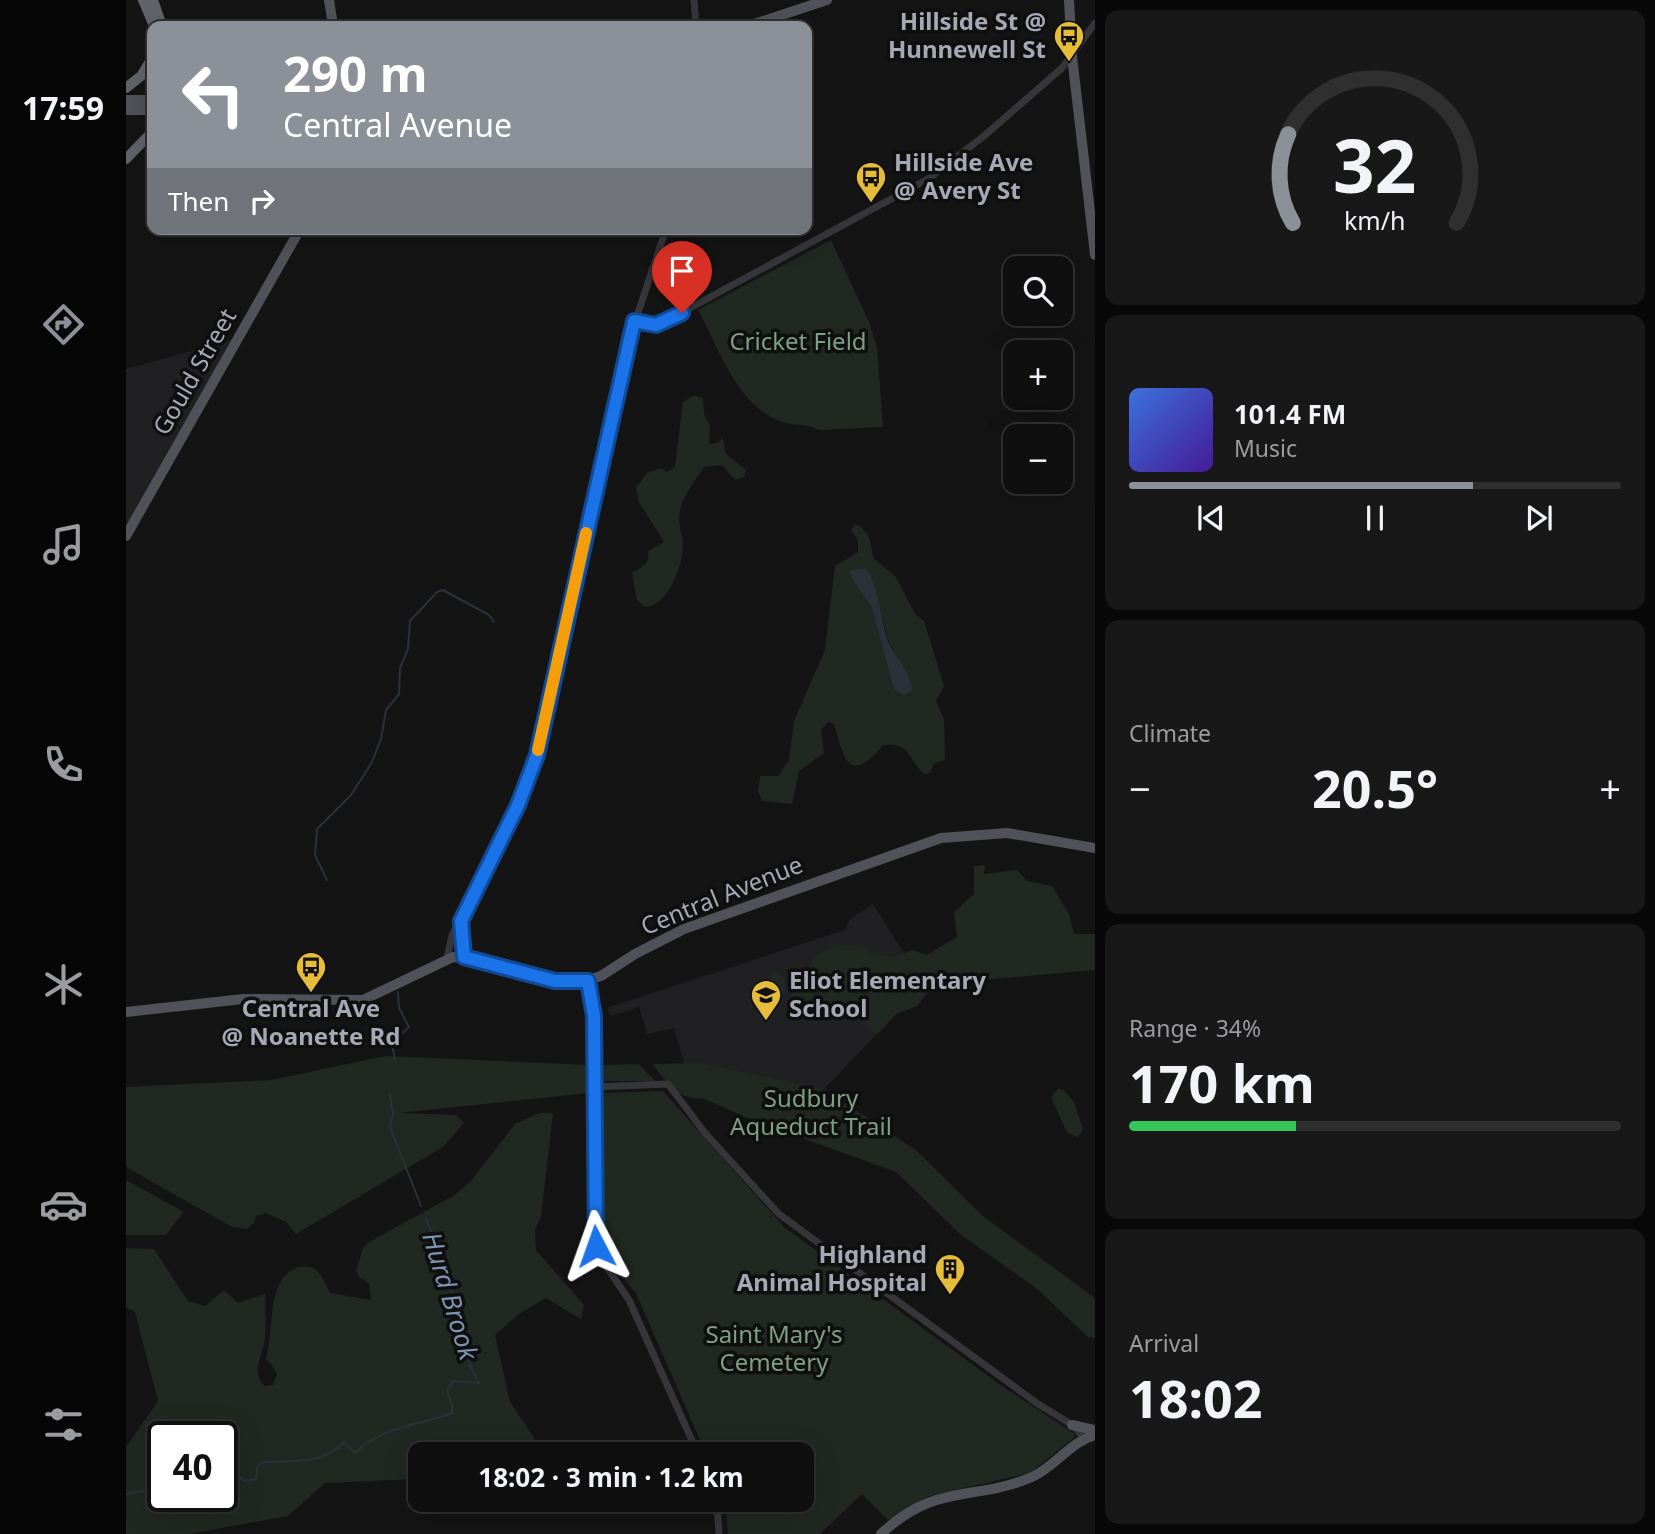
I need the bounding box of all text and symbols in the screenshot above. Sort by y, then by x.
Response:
place label: Hillside St @ Hunnewell St [888,4,1046,65]
bus stop icon: Hillside St @ Hunnewell St [1052,19,1086,63]
text: 290 m [283,40,428,106]
icon: left [168,49,259,140]
text: 17:59 [22,86,104,129]
text: Central Avenue [283,103,512,146]
text: 32 [1333,116,1417,215]
place label: Hillside Ave @ Avery St [894,145,1033,206]
bus stop icon: Hillside Ave @ Avery St [854,160,888,204]
icon: right [243,182,281,220]
text: Then [168,183,229,219]
text: km/h [1344,203,1406,237]
pin [652,241,712,313]
icon: arrive [663,252,701,290]
map controls [1003,256,1073,494]
button: search [1003,256,1073,326]
icon: directions [39,300,88,349]
street label: Gould Street [144,302,243,441]
park label: Cricket Field [729,324,867,357]
button: + [1003,340,1073,410]
text: 101.4 FM [1234,396,1346,432]
button: − [1003,424,1073,494]
text: Music [1234,432,1297,464]
icon: previous [1192,499,1230,537]
icon: pause [1356,499,1394,537]
icon: next [1520,499,1558,537]
icon: music [39,520,88,569]
text: Climate [1129,717,1211,749]
icon: phone [39,740,88,789]
text: 20.5° [1312,752,1438,823]
text: − [1129,762,1151,814]
text: + [1599,762,1621,814]
street label: Central Avenue [636,847,807,942]
bus stop icon: Central Ave @ Noanette Rd [294,950,328,994]
icon: climate [39,960,88,1009]
place label: Eliot Elementary School [789,963,986,1024]
school or university icon: Eliot Elementary School [749,978,783,1022]
place label: Central Ave @ Noanette Rd [222,991,400,1052]
text: Range · 34% [1129,1012,1261,1044]
text: 170 km [1129,1047,1315,1118]
park label: Sudbury Aqueduct Trail [730,1081,892,1142]
icon: car [39,1180,88,1229]
position arrow [559,1209,633,1283]
water label: Hurd Brook [414,1227,488,1365]
place label: Highland Animal Hospital [737,1237,927,1298]
building icon: Highland Animal Hospital [933,1252,967,1296]
park label: Saint Mary's Cemetery [705,1317,843,1378]
text: Arrival [1129,1327,1199,1359]
text: 18:02 [1129,1362,1263,1433]
icon: filters [39,1400,88,1449]
speed limit sign: 40 [147,1421,238,1512]
text: 18:02 · 3 min · 1.2 km [478,1459,744,1495]

